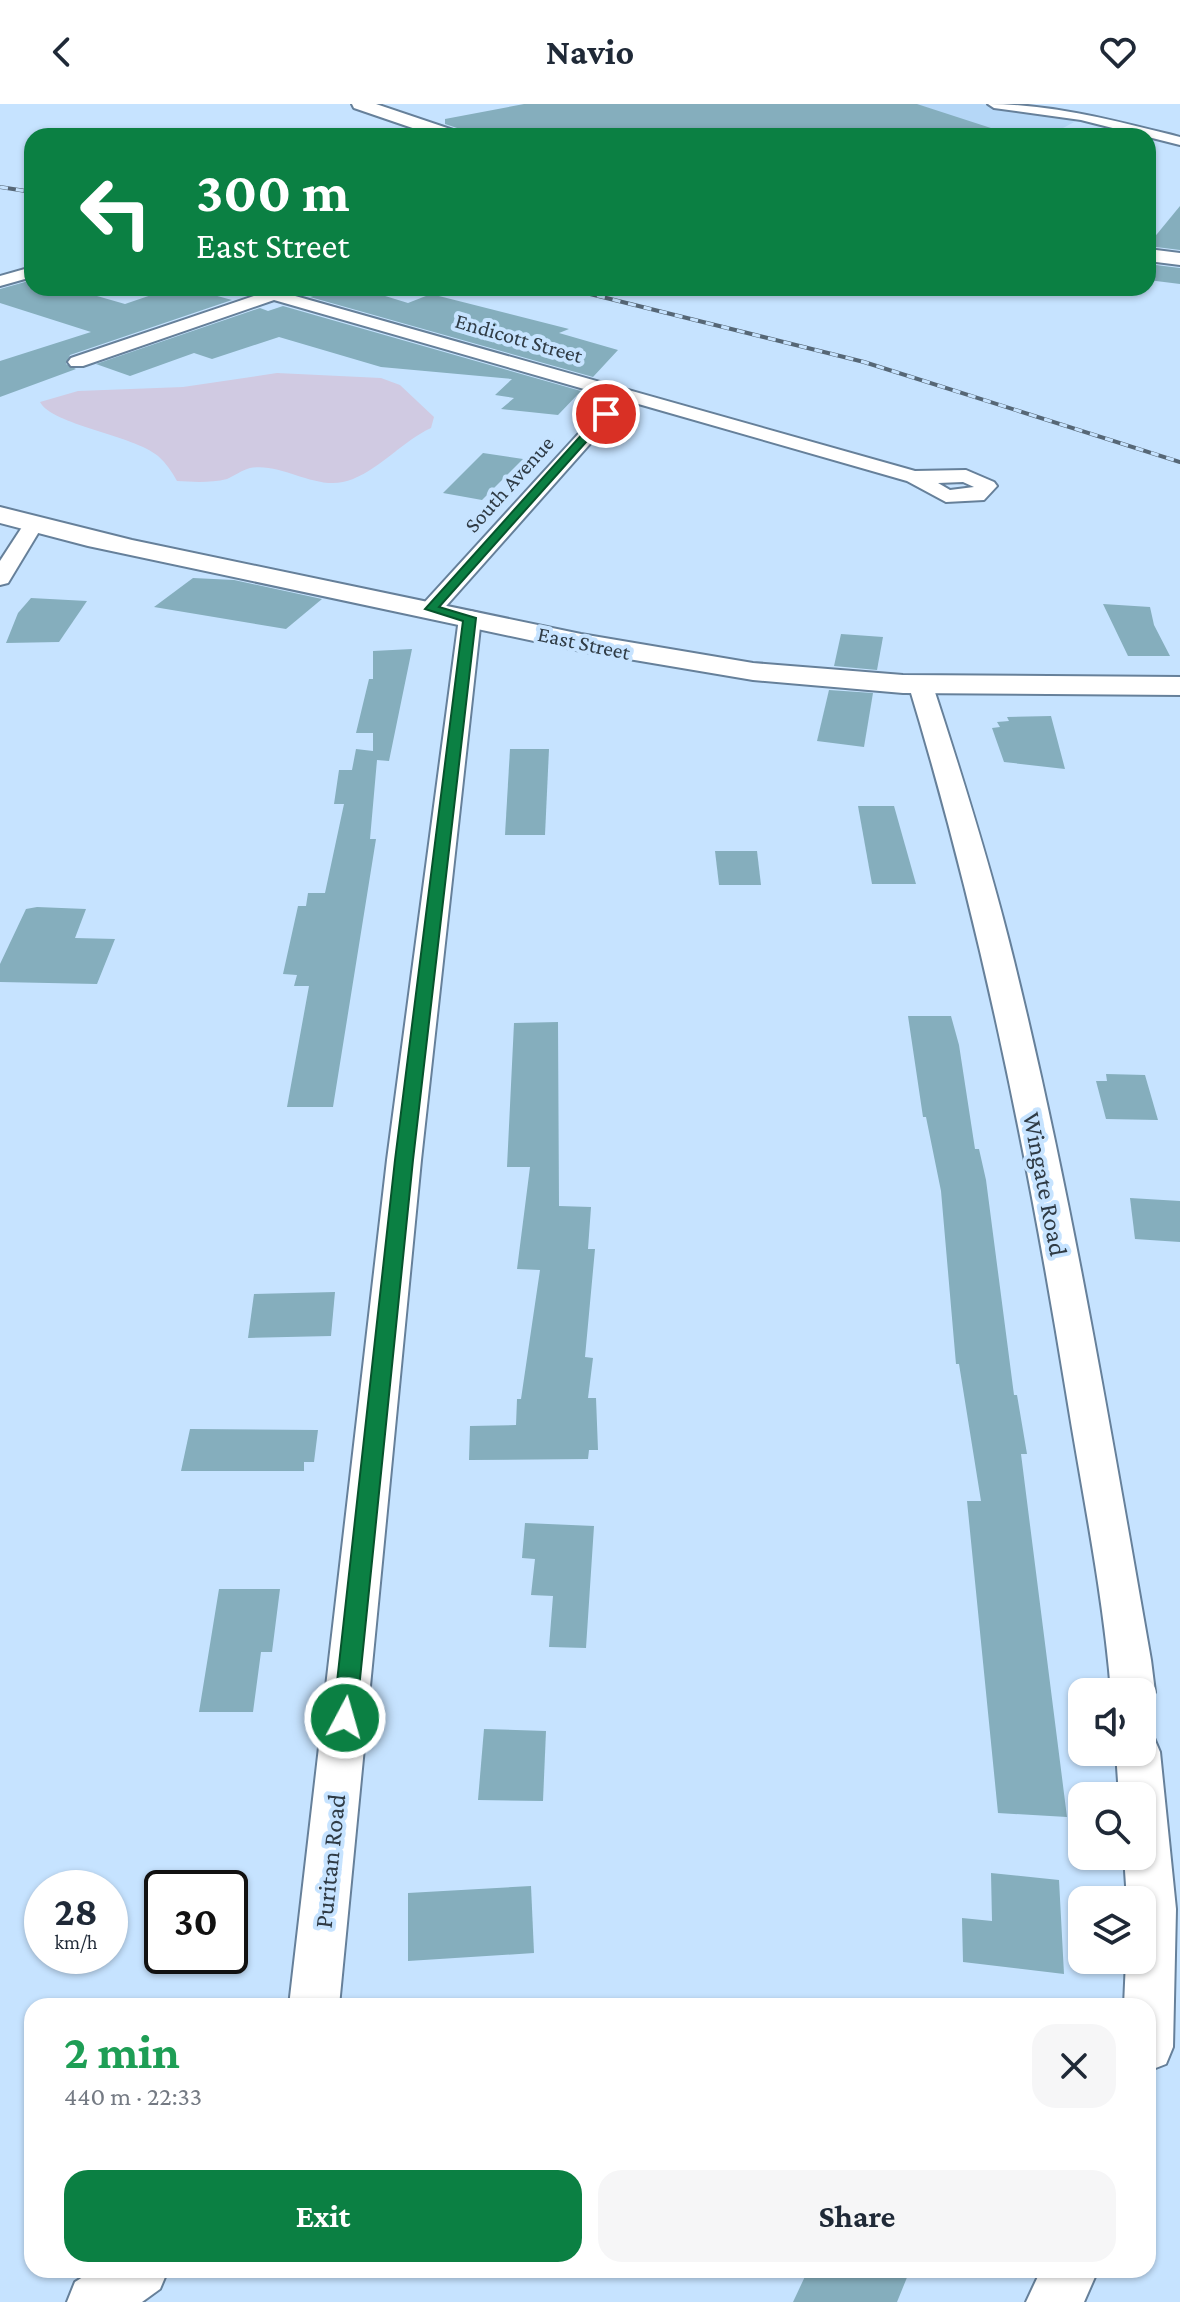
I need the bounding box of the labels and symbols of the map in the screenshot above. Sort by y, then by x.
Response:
street label: Endicott Street [452,308,586,368]
pin [572,380,640,448]
street label: South Avenue [459,431,559,537]
street label: East Street [536,621,633,665]
street label: Wingate Road [1017,1109,1073,1259]
position arrow [303,1676,387,1760]
street label: Puritan Road [309,1792,352,1930]
speed limit sign: 30 [144,1870,248,1974]

